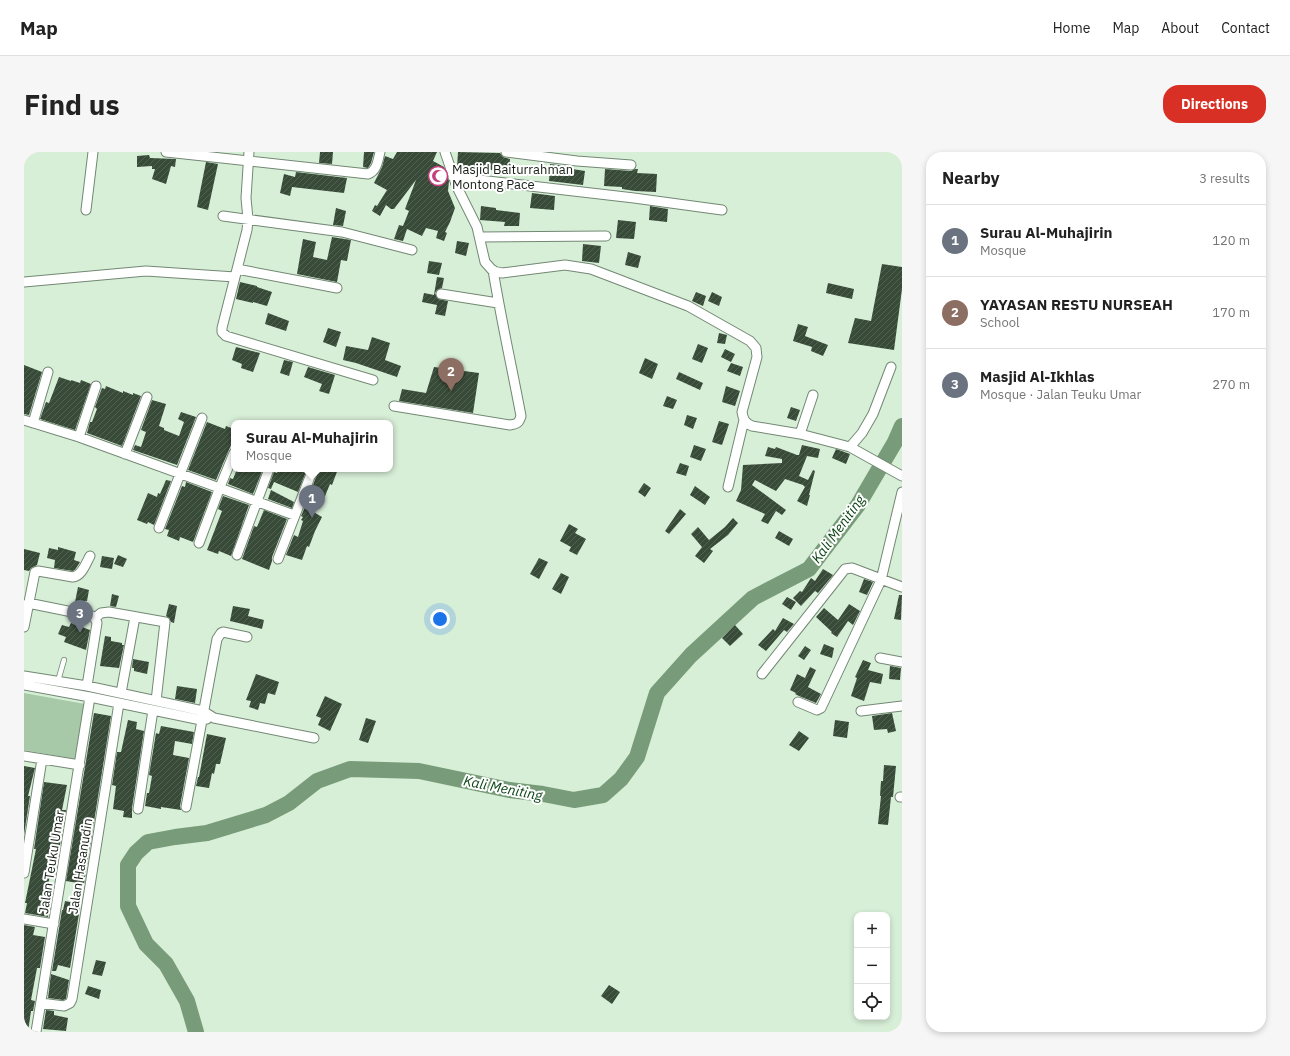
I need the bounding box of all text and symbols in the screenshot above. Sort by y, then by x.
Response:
text: Map [20,16,58,40]
text: Home [1053,19,1090,37]
text: Map [1112,19,1139,37]
text: About [1161,19,1199,37]
text: Contact [1221,19,1270,37]
button: Directions [1163,85,1266,123]
text: Find us [24,86,120,123]
place label: Masjid Baiturrahman Montong Pace [452,161,573,193]
mosque icon: Masjid Baiturrahman Montong Pace [427,165,449,187]
text: Nearby [942,167,1000,189]
text: 3 results [1199,170,1250,187]
text: Surau Al-Muhajirin [980,223,1112,242]
text: 1 [951,232,959,249]
text: 120 m [1212,232,1250,249]
text: Mosque [980,242,1026,259]
text: YAYASAN RESTU NURSEAH [980,295,1173,314]
text: 2 [951,304,959,321]
text: 170 m [1212,304,1250,321]
text: School [980,314,1020,331]
pin: 2 [438,358,464,391]
text: Masjid Al-Ikhlas [980,367,1095,386]
text: 3 [951,376,959,393]
text: 270 m [1212,376,1250,393]
text: Mosque · Jalan Teuku Umar [980,386,1141,403]
popup [231,420,393,472]
text: Surau Al-Muhajirin [246,428,378,447]
text: Mosque [246,447,292,464]
pin: 1 [299,485,325,518]
water label: Kali Meniting [807,491,869,567]
pin: 3 [67,600,93,633]
your location [430,609,450,629]
water label: Kali Meniting [462,772,545,805]
street label: Jalan Teuku Umar [35,809,68,915]
street label: Jalan Hasanudin [65,817,96,915]
map controls [854,912,890,1020]
button: + [854,912,890,948]
button: − [854,948,890,984]
button: locate [854,984,890,1020]

